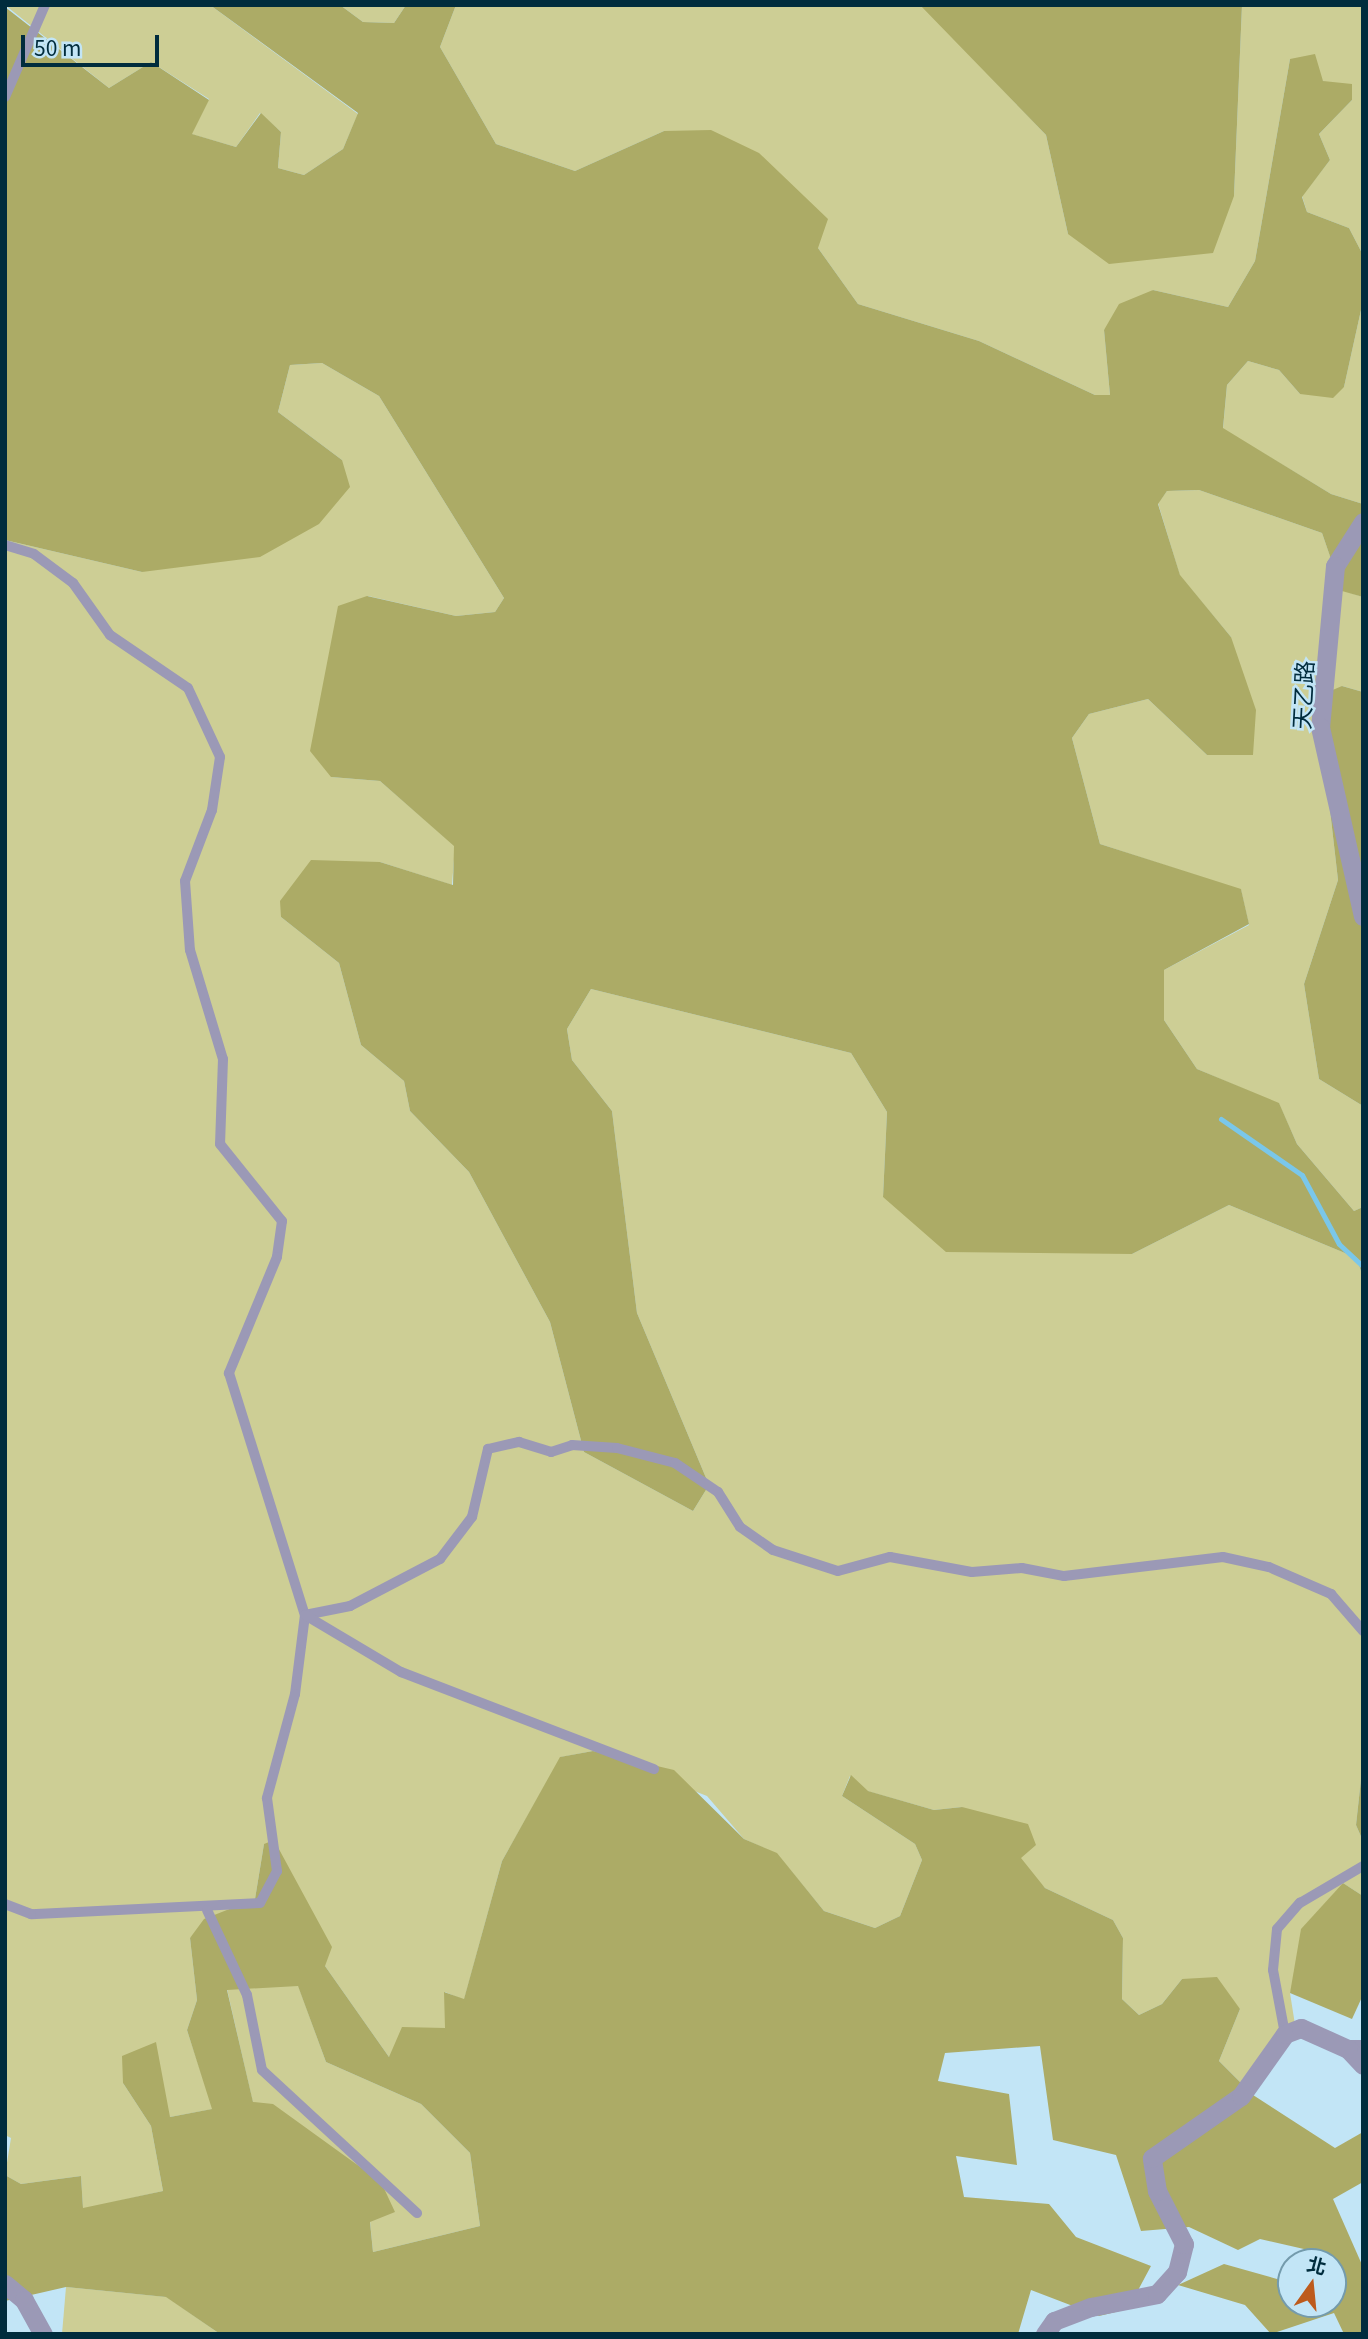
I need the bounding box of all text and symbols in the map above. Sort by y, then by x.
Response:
scale bar [24,21,163,65]
text: 50 m [34,32,81,62]
street label: 天乙路 [1286,660,1318,730]
north arrow [1277,2248,1347,2318]
text: 北 [1304,2249,1330,2280]

